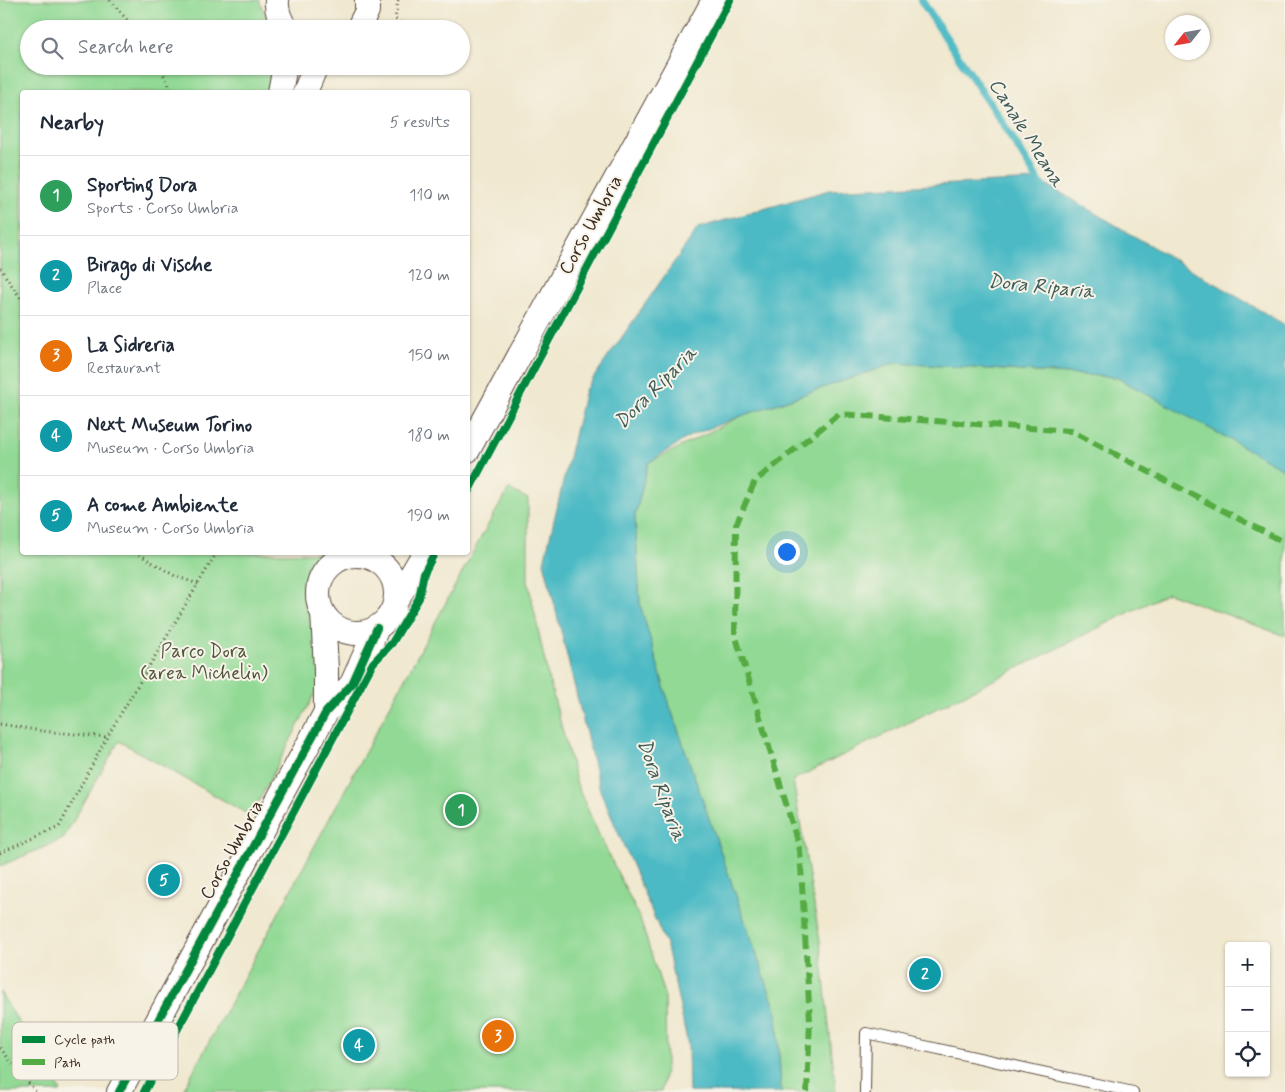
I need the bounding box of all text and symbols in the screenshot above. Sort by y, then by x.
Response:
north arrow [1165,15,1210,60]
search box [20,20,470,75]
icon: search [38,34,66,62]
text: Search here [78,35,174,60]
water label: Canale Meana [982,73,1071,193]
text: Nearby [40,109,104,137]
text: 5 results [390,112,450,133]
street label: Corso Umbria [553,171,629,279]
text: Sporting Dora [87,173,197,198]
text: 1 [52,185,60,206]
text: 110 m [409,185,450,206]
text: Sports · Corso Umbria [87,198,239,219]
text: Birago di Vische [87,253,212,278]
text: 2 [52,265,60,286]
text: 120 m [408,265,450,286]
water label: Dora Riparia [986,268,1097,306]
text: Place [87,278,122,299]
text: La Sidreria [87,333,175,358]
water label: Dora Riparia [609,340,704,435]
text: 3 [52,345,60,366]
text: 150 m [408,345,450,366]
text: Restaurant [87,358,161,379]
text: Next Museum Torino [87,413,252,438]
text: 4 [51,425,61,446]
text: 180 m [407,425,450,446]
text: Museum · Corso Umbria [87,438,254,459]
text: A come Ambiente [87,493,238,518]
text: 5 [51,505,61,526]
text: 190 m [407,505,450,526]
text: Museum · Corso Umbria [87,518,254,539]
your location [774,539,800,565]
park label: Parco Dora (area Michelin) [140,639,268,686]
water label: Dora Riparia [630,735,692,846]
pin: 1 [445,791,477,829]
street label: Corso Umbria [194,796,270,904]
pin: 5 [148,861,180,899]
map controls [1225,942,1270,1077]
button: + [1225,942,1270,987]
pin: 2 [909,955,941,993]
button: − [1225,987,1270,1032]
pin: 3 [482,1017,514,1055]
legend [12,1022,178,1080]
pin: 4 [343,1026,375,1064]
text: Cycle path [54,1031,115,1049]
button: locate [1225,1032,1270,1077]
text: Path [54,1054,81,1072]

